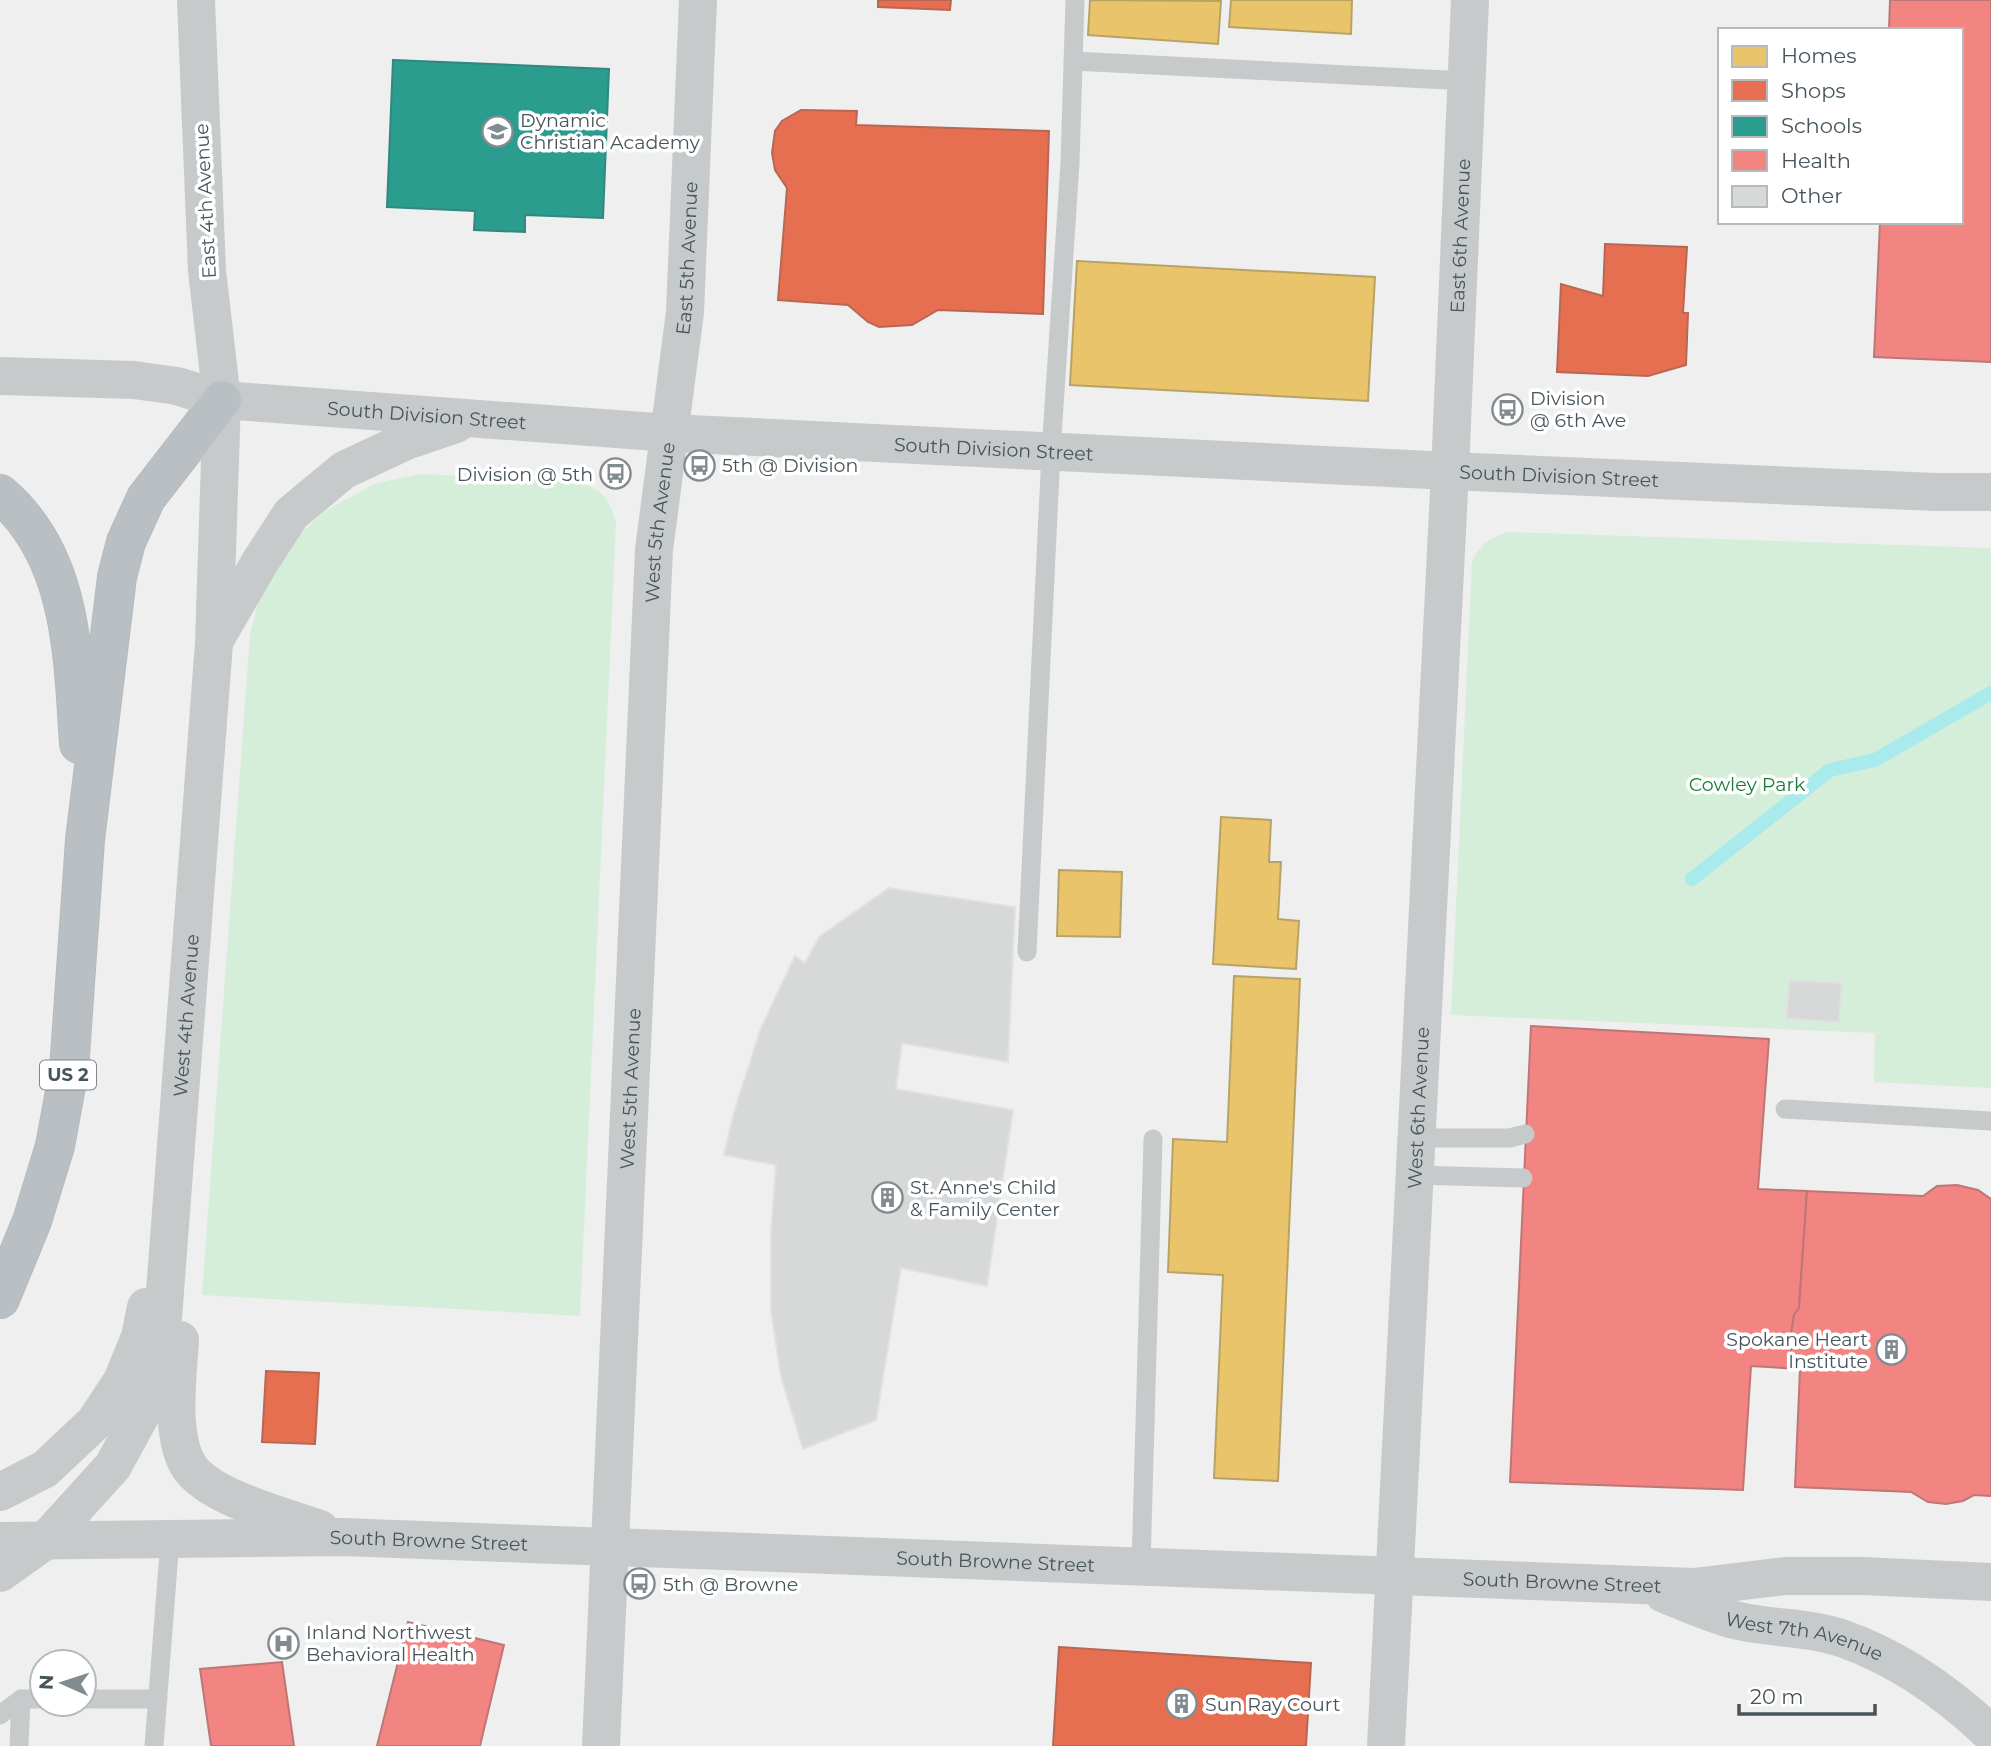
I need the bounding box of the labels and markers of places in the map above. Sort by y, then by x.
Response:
place label: Dynamic Christian Academy [520,109,701,154]
school or university icon: Dynamic Christian Academy [480,114,514,148]
place label: Division @ 6th Ave [1530,387,1626,432]
bus stop icon: Division @ 6th Ave [1490,392,1524,426]
bus stop icon: 5th @ Division [682,448,716,482]
place label: 5th @ Division [722,454,858,477]
bus stop icon: Division @ 5th [599,457,633,491]
place label: Division @ 5th [457,463,593,486]
place label: St. Anne's Child & Family Center [910,1176,1060,1221]
building icon: St. Anne's Child & Family Center [870,1181,904,1215]
place label: Spokane Heart Institute [1726,1328,1868,1373]
building icon: Spokane Heart Institute [1874,1333,1908,1367]
bus stop icon: 5th @ Browne [623,1567,657,1601]
place label: 5th @ Browne [663,1573,798,1596]
place label: Inland Northwest Behavioral Health [306,1621,475,1666]
hospital icon: Inland Northwest Behavioral Health [266,1626,300,1660]
building icon: Sun Ray Court [1165,1687,1199,1721]
place label: Sun Ray Court [1205,1693,1341,1716]

